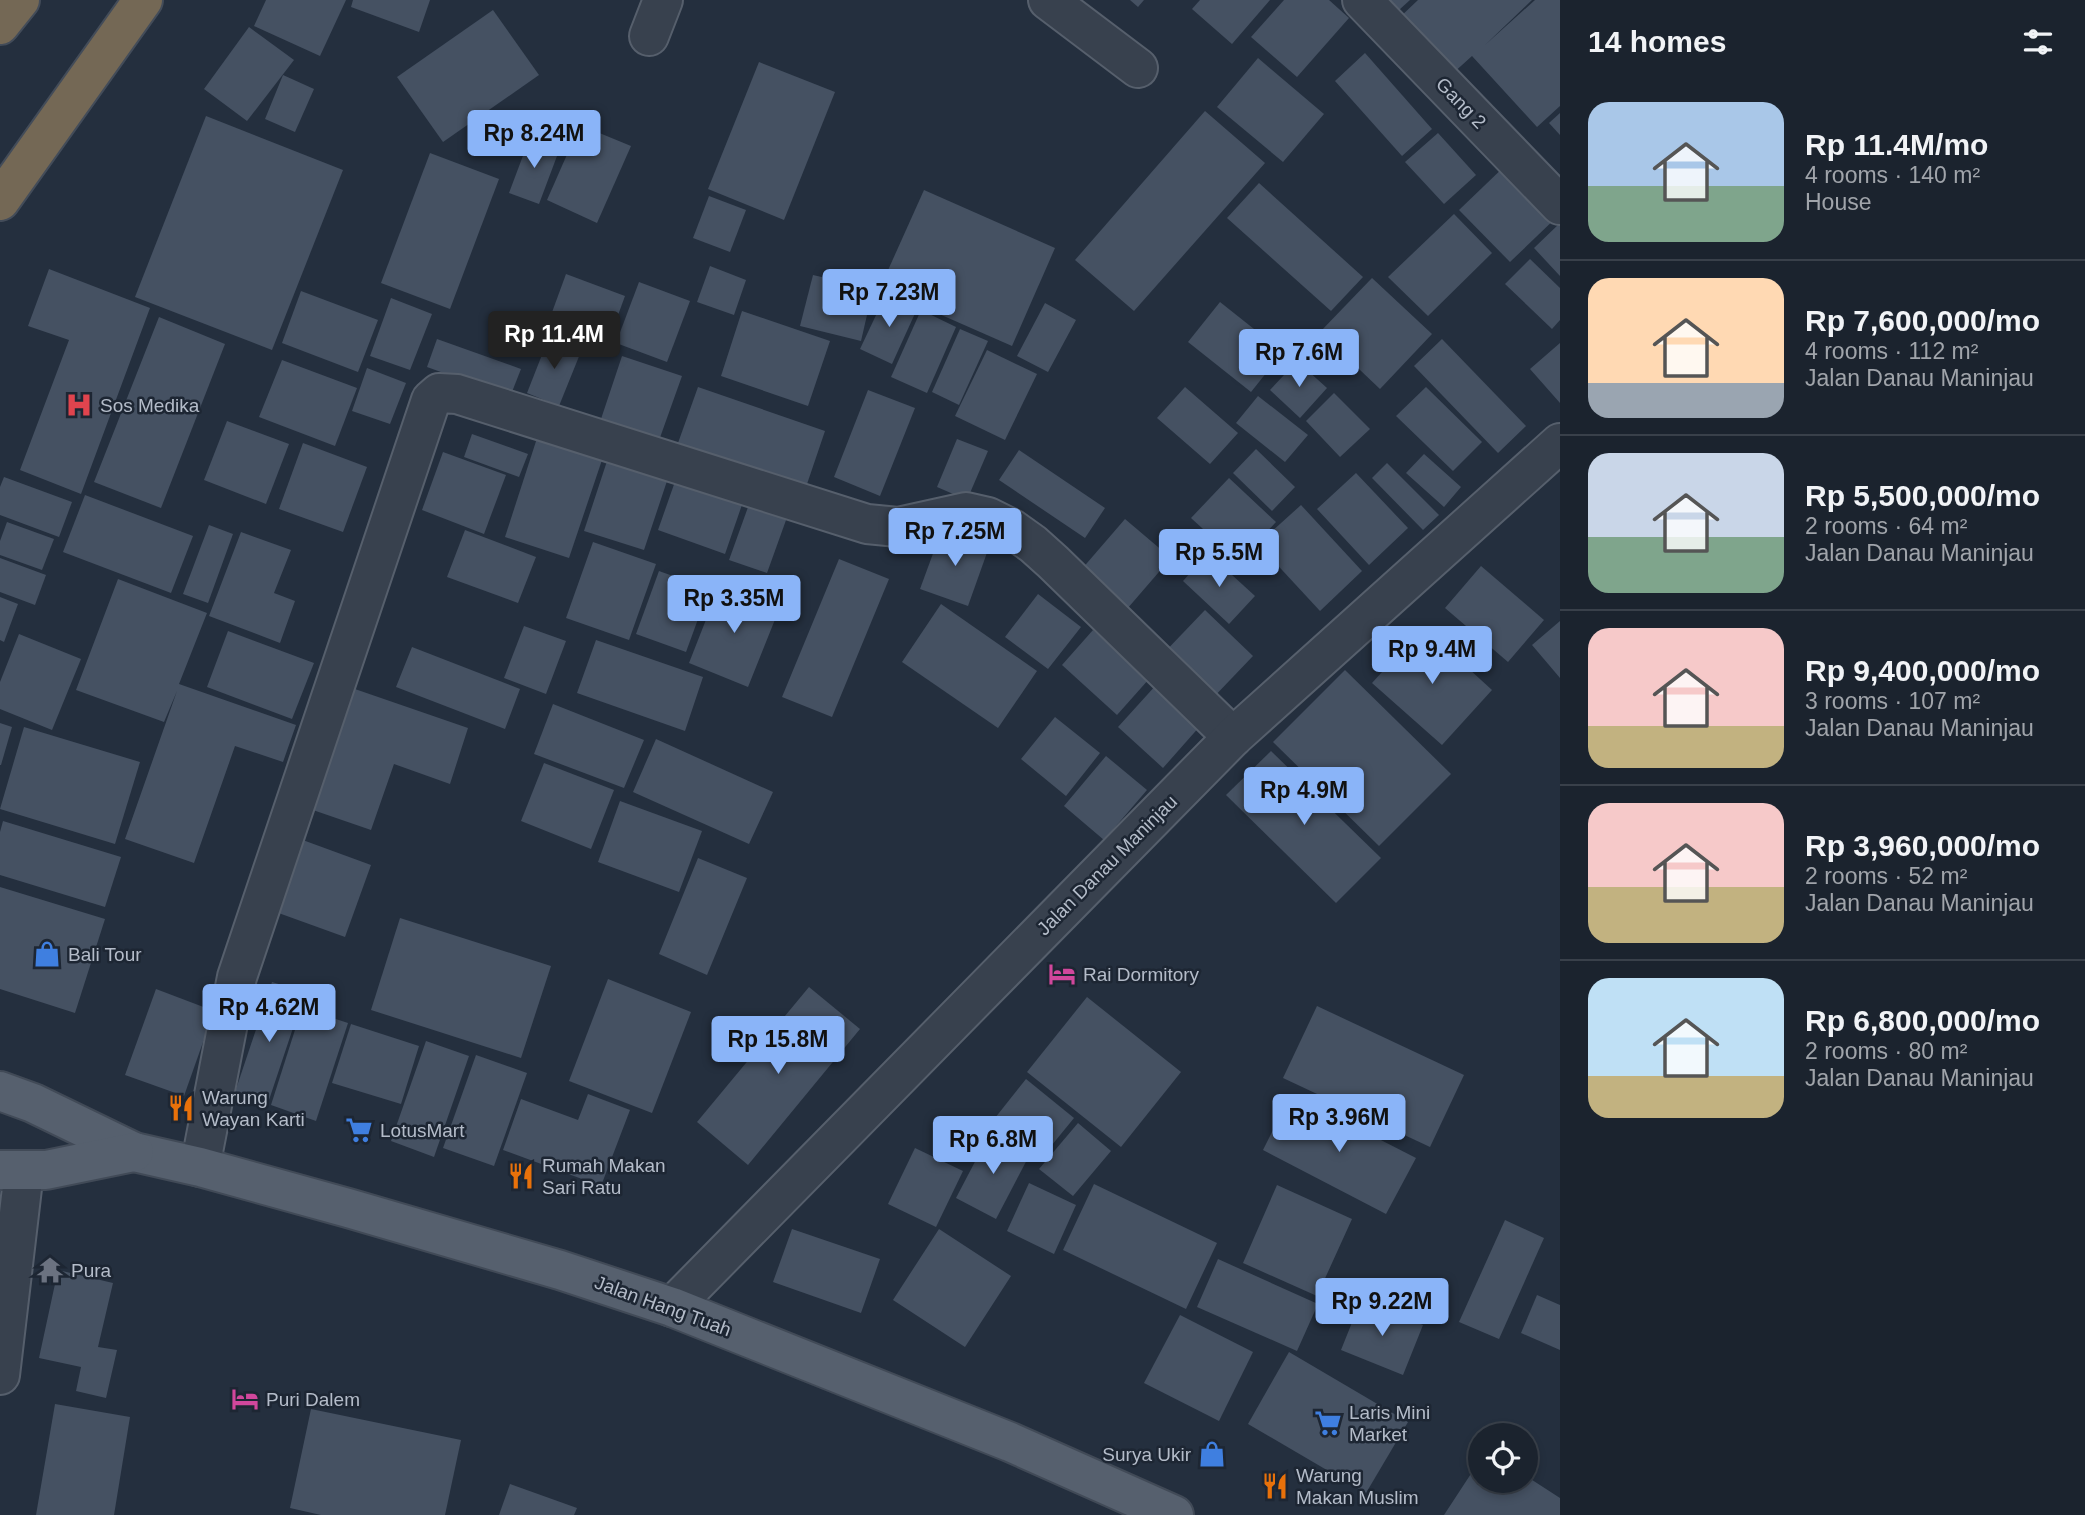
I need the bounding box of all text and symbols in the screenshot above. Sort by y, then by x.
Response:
icon: filters [2019,23,2057,61]
text: 14 homes [1588,25,1726,58]
street label: Gang 2 [1432,73,1490,133]
pin: Rp 8.24M [462,110,606,170]
text: Rp 8.24M [484,120,584,146]
text: Rp 11.4M/mo [1805,128,1988,161]
icon: home [1644,130,1728,214]
text: 4 rooms · 140 m² [1805,162,1980,188]
text: House [1805,189,1871,215]
pin: Rp 7.23M [817,270,961,329]
text: Rp 7.23M [839,279,939,305]
text: Rp 7,600,000/mo [1805,304,2040,337]
icon: home [1644,306,1728,390]
pin: Rp 11.4M [482,312,626,371]
text: Rp 11.4M [504,321,604,347]
pin: Rp 7.6M [1234,330,1364,389]
text: 4 rooms · 112 m² [1805,338,1978,364]
text: Rp 7.6M [1255,339,1343,365]
text: Jalan Danau Maninjau [1805,365,2034,391]
hospital icon: Sos Medika [64,390,94,420]
place label: Sos Medika [100,395,200,416]
text: Rp 5,500,000/mo [1805,479,2040,512]
icon: home [1644,481,1728,565]
pin: Rp 7.25M [883,508,1027,568]
text: 2 rooms · 64 m² [1805,513,1967,539]
text: Rp 7.25M [905,518,1005,544]
pin: Rp 5.5M [1154,530,1284,589]
text: Rp 5.5M [1175,539,1263,565]
text: Jalan Danau Maninjau [1805,540,2034,566]
pin: Rp 3.35M [662,576,806,635]
text: Rp 3.35M [684,585,784,611]
pin: Rp 9.4M [1367,626,1497,686]
text: Rp 9.4M [1388,636,1476,662]
text: Rp 9,400,000/mo [1805,654,2040,687]
icon: home [1644,656,1728,740]
text: 3 rooms · 107 m² [1805,688,1980,714]
text: Jalan Danau Maninjau [1805,715,2034,741]
pin: Rp 4.9M [1239,768,1369,827]
text: Rp 4.9M [1260,777,1348,803]
street label: Jalan Danau Maninjau [1033,791,1181,939]
text: Rp 3,960,000/mo [1805,829,2040,862]
icon: home [1644,831,1728,915]
text: 2 rooms · 52 m² [1805,863,1967,889]
text: Jalan Danau Maninjau [1805,890,2034,916]
shop icon: Bali Tour [32,939,62,969]
place label: Bali Tour [68,944,142,965]
hotel icon: Rai Dormitory [1047,959,1077,989]
place label: Rai Dormitory [1083,964,1200,985]
pin: Rp 4.62M [197,984,341,1044]
text: Rp 4.62M [219,994,319,1020]
text: Rp 6,800,000/mo [1805,1004,2040,1037]
icon: home [1644,1006,1728,1090]
pin: Rp 15.8M [706,1016,850,1076]
text: Rp 15.8M [728,1026,828,1052]
text: 2 rooms · 80 m² [1805,1038,1967,1064]
text: Jalan Danau Maninjau [1805,1065,2034,1091]
place label: Warung Wayan Karti [202,1087,305,1130]
restaurant icon: Warung Wayan Karti [166,1093,196,1123]
pin: Rp 3.96M [1267,1094,1411,1154]
text: Rp 3.96M [1289,1104,1389,1130]
supermarket icon: LotusMart [344,1115,374,1145]
pin: Rp 6.8M [928,1116,1058,1176]
place label: LotusMart [380,1120,465,1141]
text: Rp 6.8M [949,1126,1037,1152]
place label: Rumah Makan Sari Ratu [542,1155,666,1198]
restaurant icon: Rumah Makan Sari Ratu [506,1161,536,1191]
temple icon: Pura [35,1255,65,1285]
place label: Pura [71,1260,112,1281]
street label: Jalan Hang Tuah [592,1272,734,1340]
pin: Rp 9.22M [1310,1278,1454,1338]
text: Rp 9.22M [1332,1288,1432,1314]
hotel icon: Puri Dalem [230,1384,260,1414]
place label: Puri Dalem [266,1389,360,1410]
place label: Laris Mini Market [1349,1402,1430,1445]
supermarket icon: Laris Mini Market [1313,1408,1343,1438]
map controls [1468,1423,1538,1493]
button: locate [1468,1423,1538,1493]
shop icon: Surya Ukir [1197,1439,1227,1469]
place label: Surya Ukir [1102,1444,1192,1465]
place label: Warung Makan Muslim [1296,1465,1418,1508]
restaurant icon: Warung Makan Muslim [1260,1471,1290,1501]

